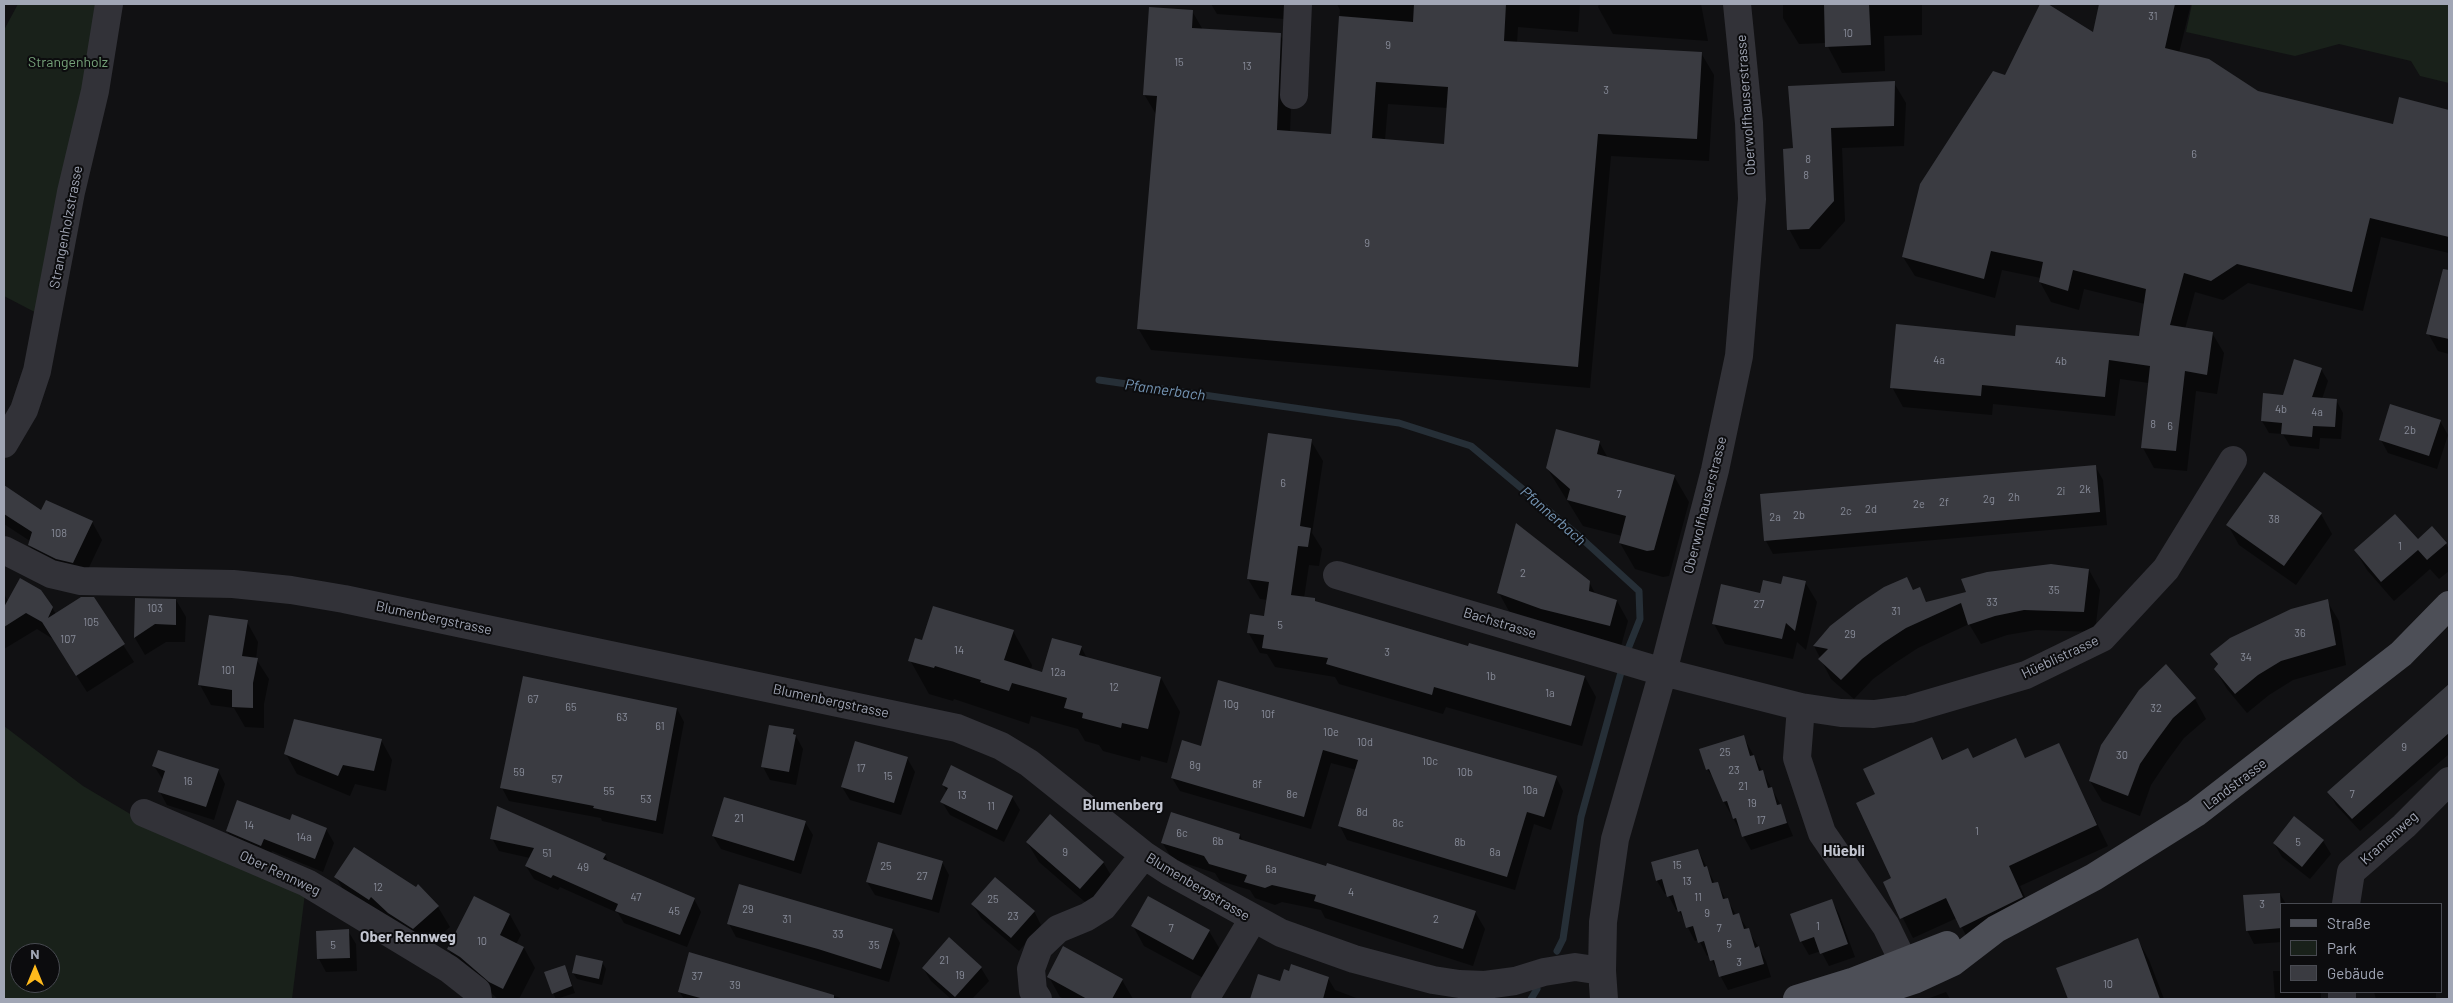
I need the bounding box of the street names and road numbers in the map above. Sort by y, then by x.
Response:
street label: Oberwolfhauserstrasse [1733,34,1759,176]
street label: Strangenholzstrasse [46,164,86,290]
street label: Oberwolfhauserstrasse [1680,435,1730,575]
street label: Blumenbergstrasse [375,598,493,638]
street label: Bachstrasse [1461,604,1539,642]
street label: Hüeblistrasse [2019,632,2101,682]
street label: Blumenbergstrasse [772,681,890,721]
street label: Landstrasse [2200,755,2270,813]
street label: Kramenweg [2357,808,2421,868]
street label: Ober Rennweg [237,847,323,899]
street label: Blumenbergstrasse [1143,849,1253,925]

